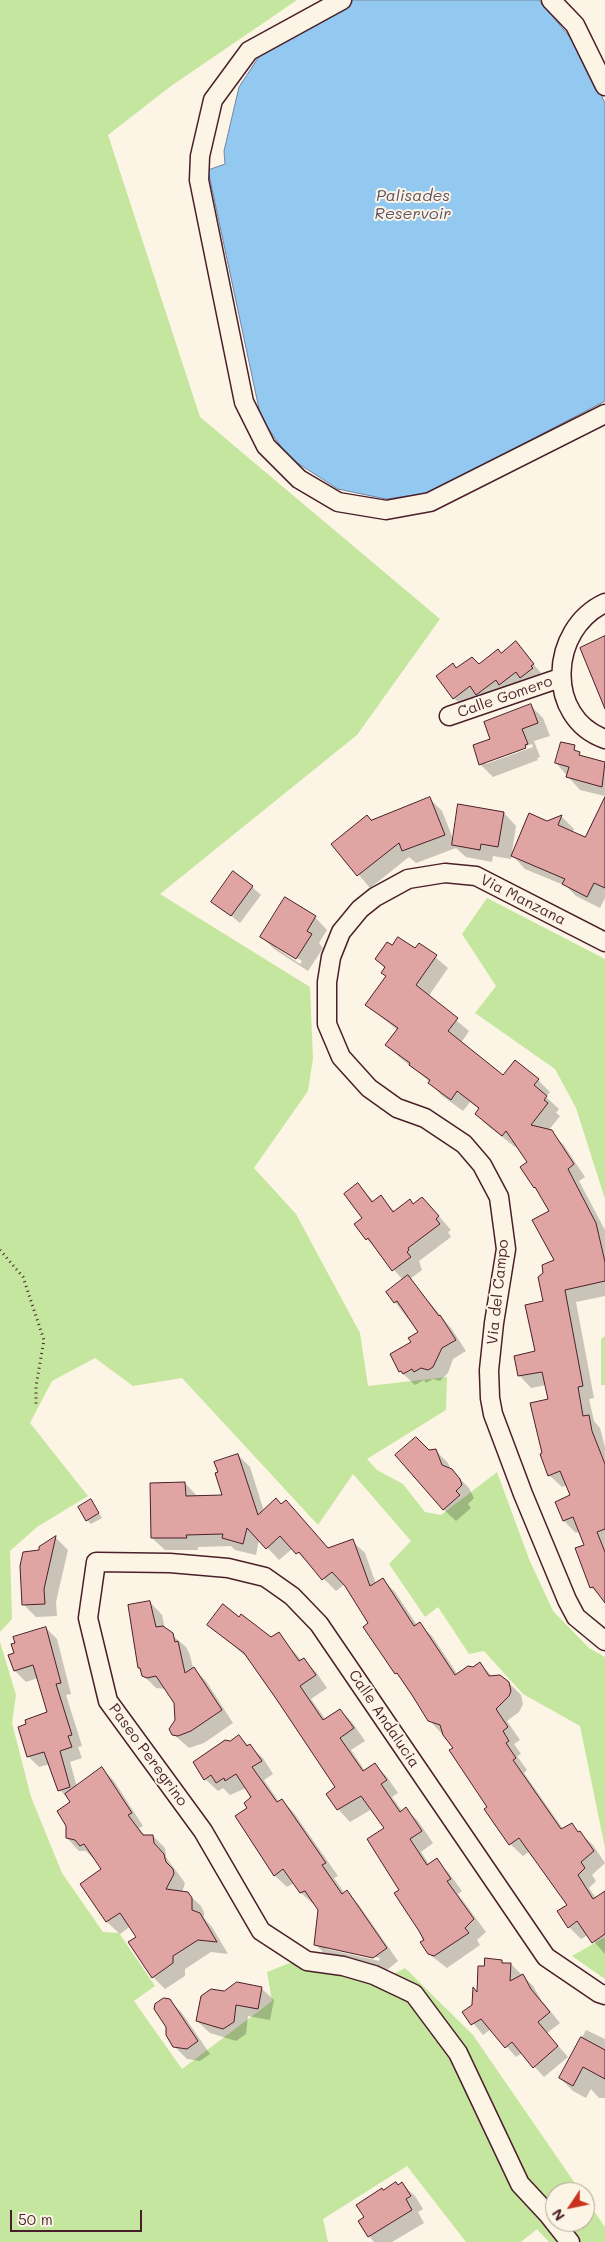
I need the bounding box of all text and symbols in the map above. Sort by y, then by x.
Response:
water label: Palisades Reservoir [375,186,451,224]
street label: Calle Gomero [455,672,555,722]
street label: Via Manzana [477,871,569,929]
street label: Via del Campo [484,1238,512,1346]
street label: Calle Andalucia [345,1667,423,1771]
street label: Paseo Peregrino [105,1700,191,1810]
north arrow [545,2182,595,2232]
scale bar [12,2200,145,2232]
text: N [547,2205,569,2225]
text: 50 m [18,2209,53,2229]

